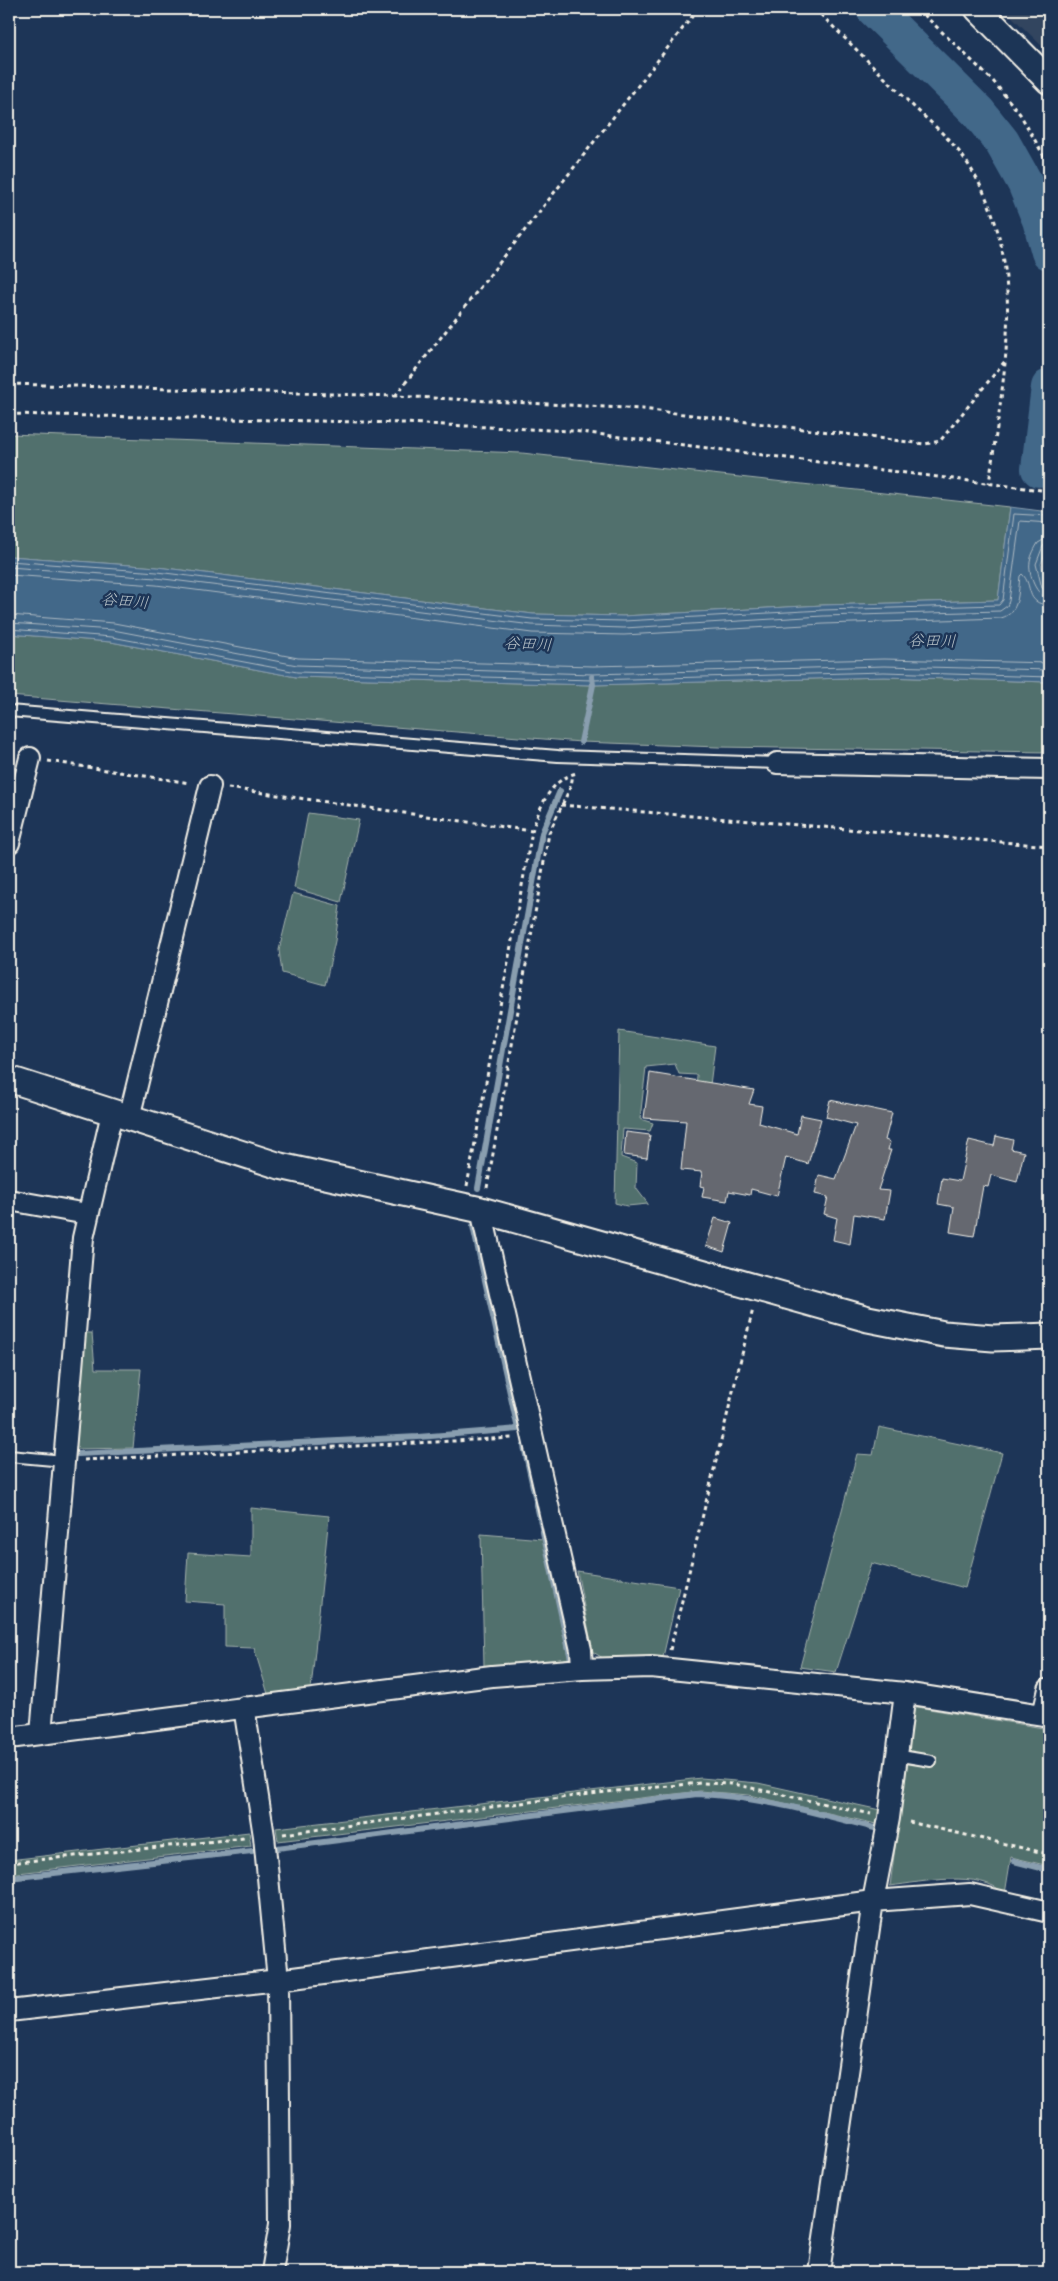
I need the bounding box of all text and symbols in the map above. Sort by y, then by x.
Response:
water label: 谷田川 [100,589,150,613]
water label: 谷田川 [908,631,956,651]
water label: 谷田川 [504,633,552,655]

